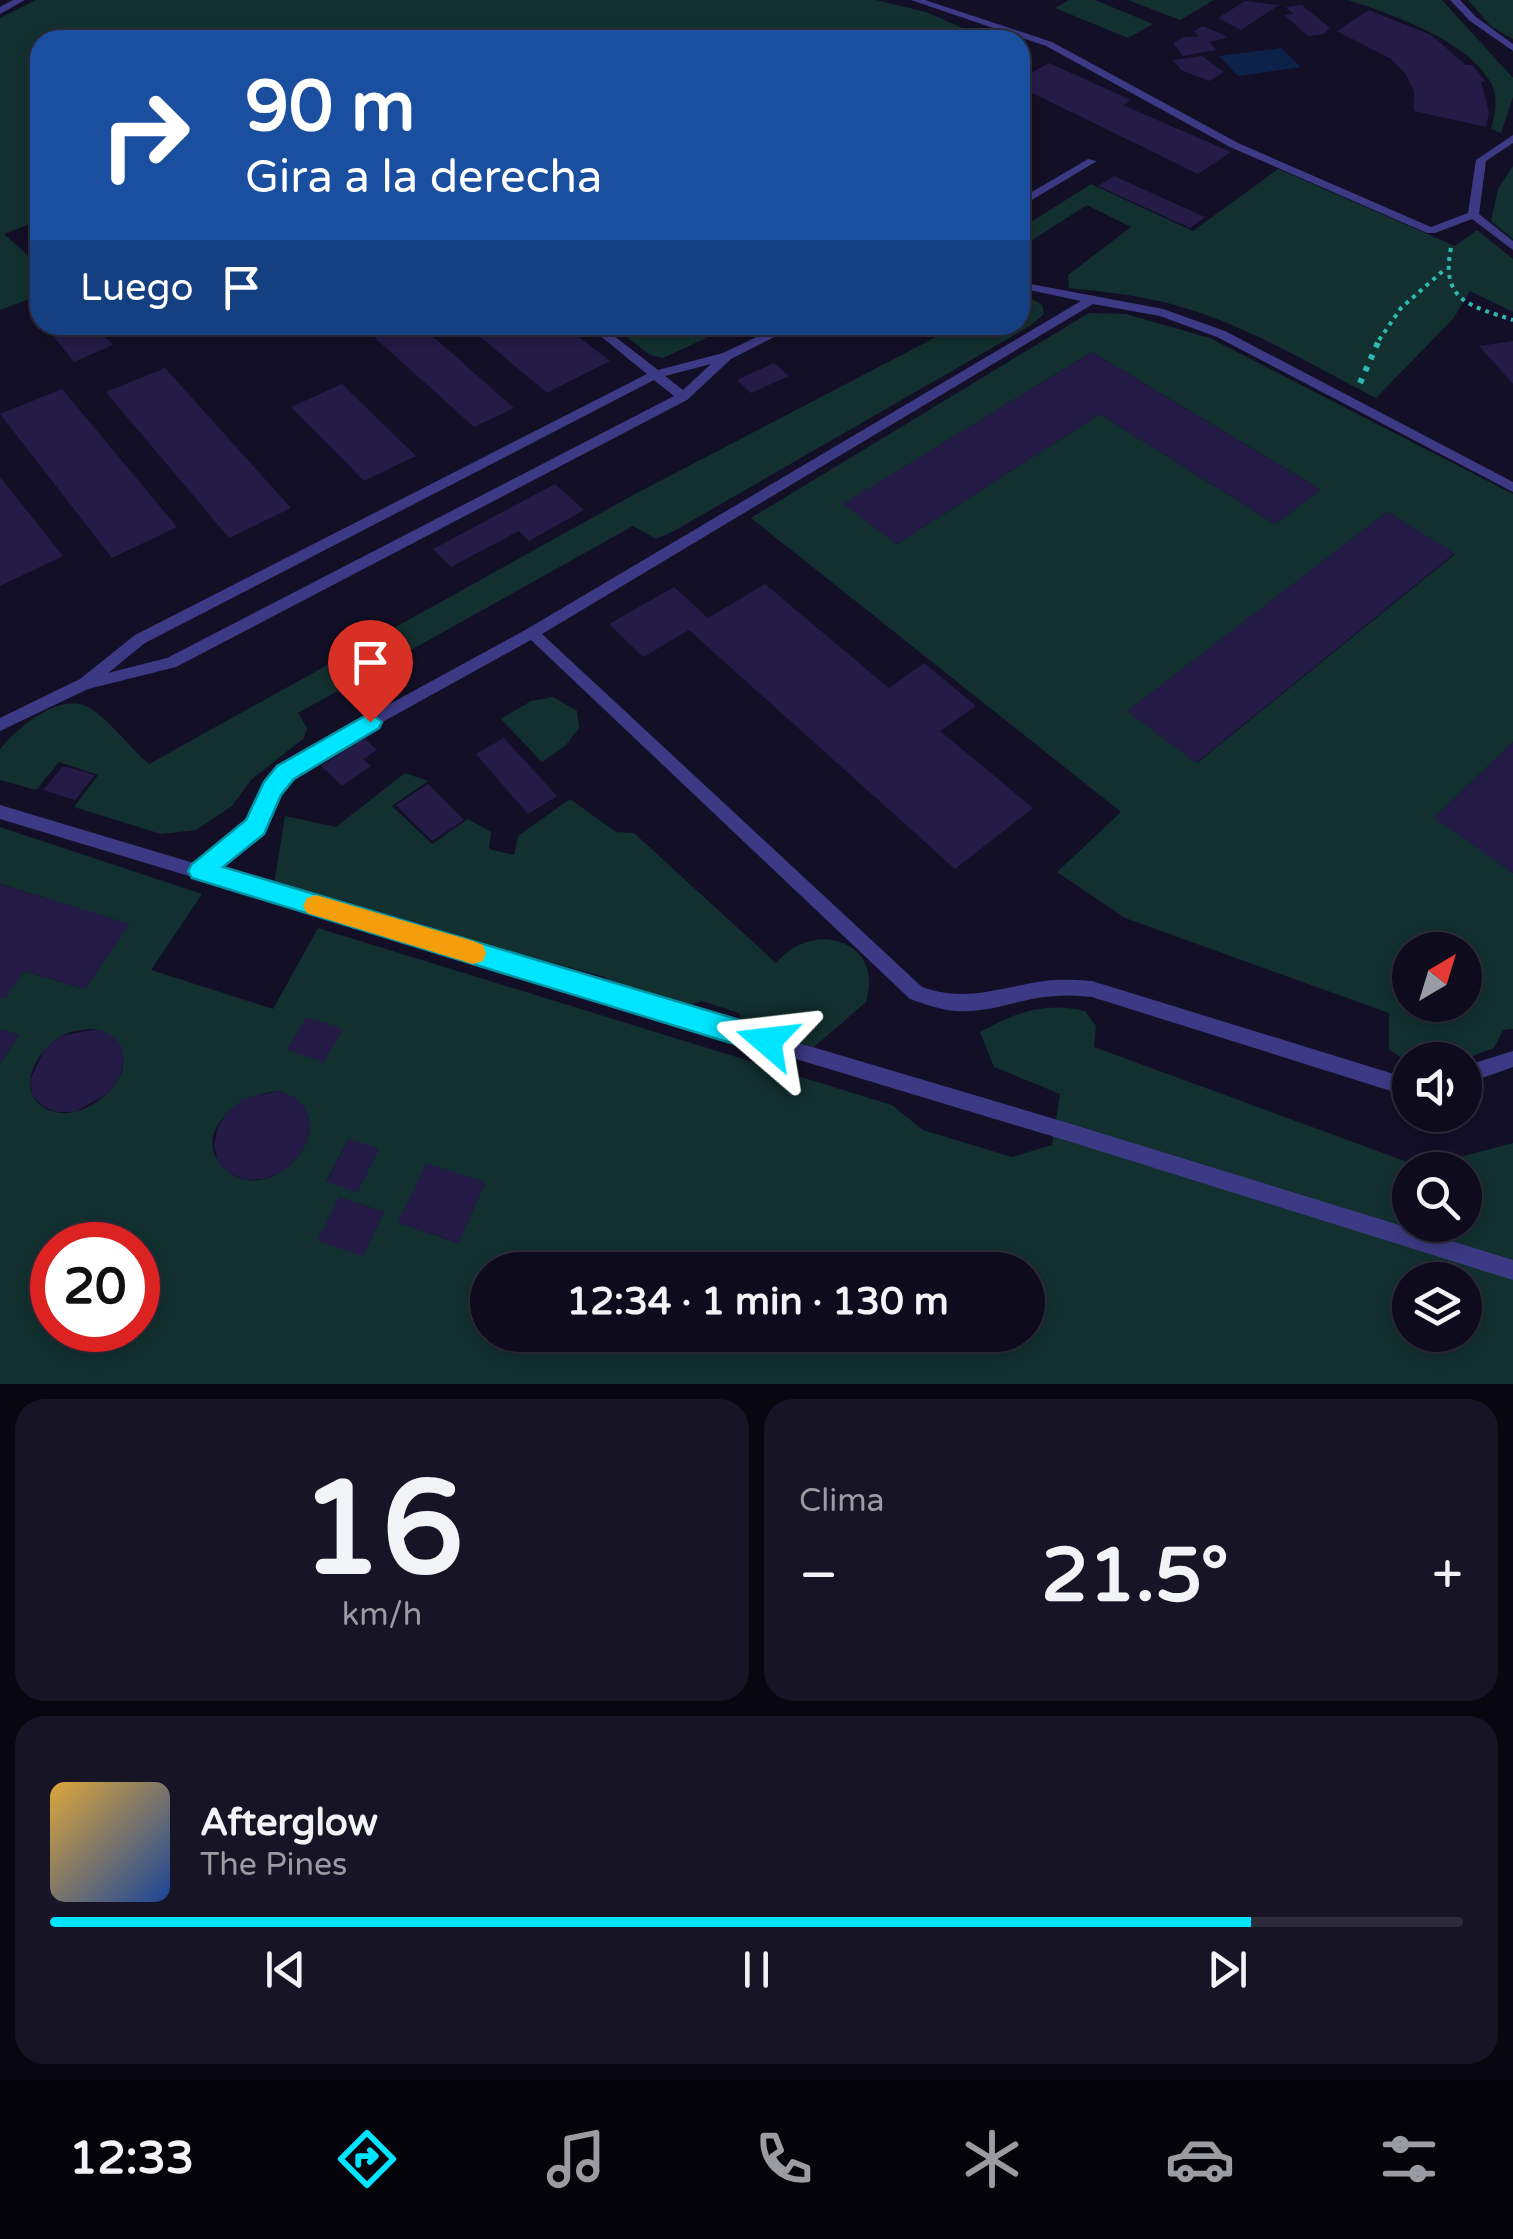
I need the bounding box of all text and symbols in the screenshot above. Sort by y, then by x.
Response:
text: 90 m [245,66,415,150]
icon: right [80,70,210,200]
text: Gira a la derecha [245,151,602,205]
icon: arrive [214,260,269,315]
text: Luego [80,265,194,311]
pin [328,620,413,723]
icon: arrive [343,635,398,690]
north arrow [1392,932,1482,1022]
map controls [1392,932,1482,1352]
position arrow [715,989,819,1093]
button: sound [1392,1042,1482,1132]
button: search [1392,1152,1482,1242]
speed limit sign: 20 [30,1222,160,1352]
button: layers [1392,1262,1482,1352]
text: 12:34 · 1 min · 130 m [566,1279,949,1325]
text: 16 [300,1453,464,1609]
text: Clima [799,1482,885,1520]
text: 21.5° [1041,1531,1229,1621]
text: − [799,1543,838,1609]
text: + [1432,1543,1463,1609]
text: km/h [342,1596,422,1634]
text: Afterglow [200,1800,378,1846]
text: The Pines [200,1846,347,1884]
icon: previous [258,1942,313,1997]
icon: pause [729,1942,784,1997]
icon: next [1200,1942,1255,1997]
icon: directions [332,2124,402,2194]
icon: music [541,2124,611,2194]
icon: phone [749,2124,819,2194]
icon: climate [957,2124,1027,2194]
icon: car [1165,2124,1235,2194]
icon: filters [1374,2124,1444,2194]
text: 12:33 [69,2132,194,2186]

